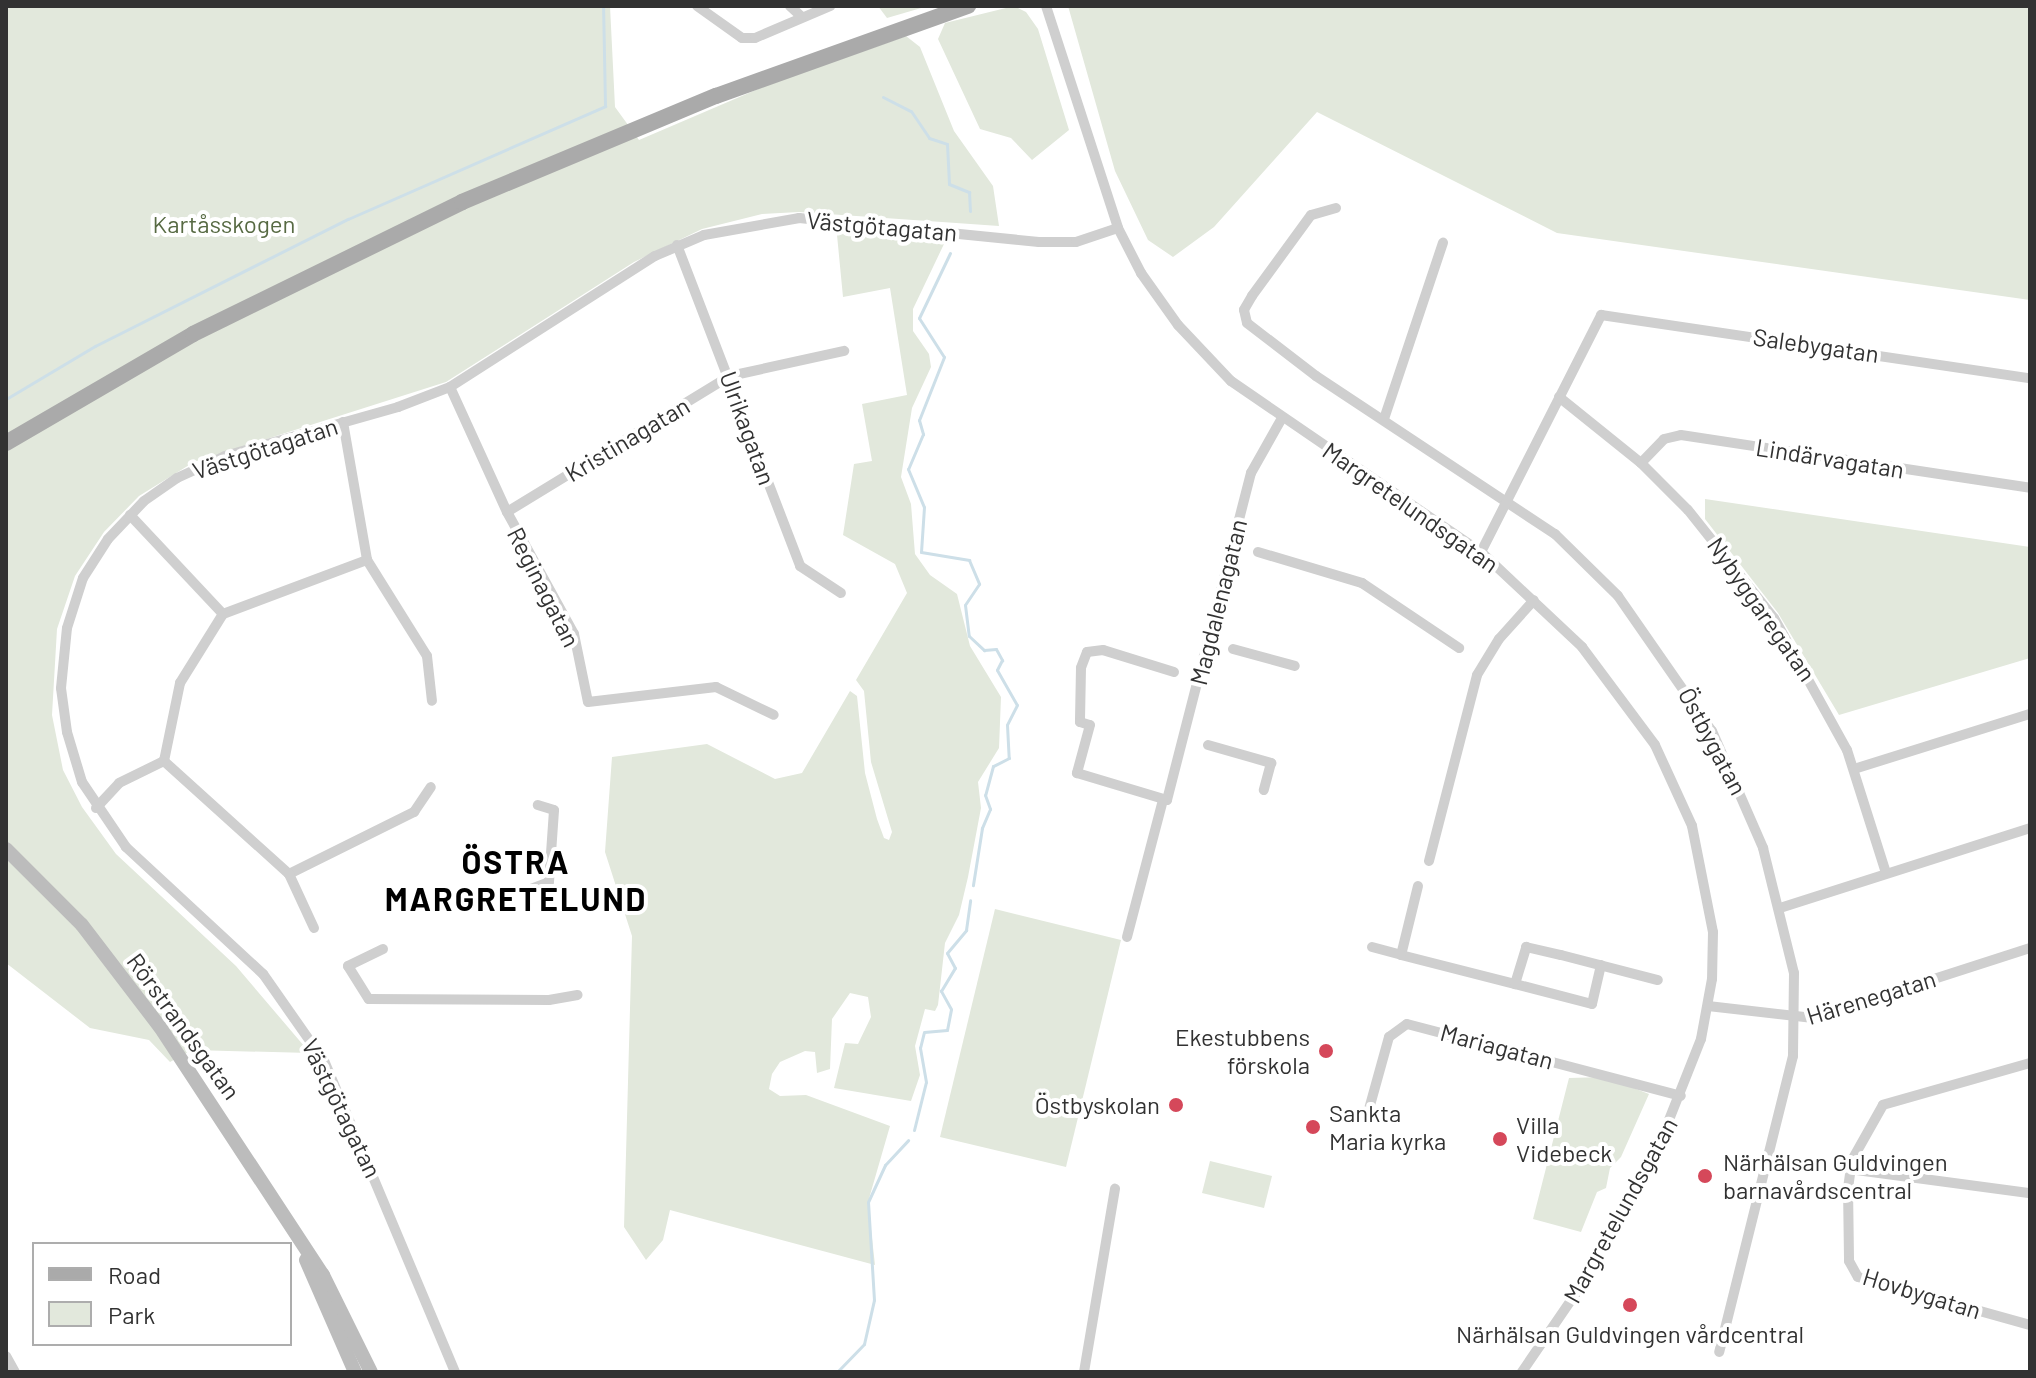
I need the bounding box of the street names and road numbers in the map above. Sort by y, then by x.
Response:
street label: Västgötagatan [806,205,958,247]
street label: Salebygatan [1751,322,1881,368]
street label: Ulrikagatan [714,367,782,489]
street label: Kristinagatan [560,391,694,487]
street label: Västgötagatan [189,411,341,485]
street label: Lindärvagatan [1754,432,1906,484]
street label: Margretelundsgatan [1318,436,1504,578]
street label: Magdalenagatan [1183,516,1253,688]
street label: Reginagatan [502,522,586,652]
street label: Nybyggaregatan [1702,532,1822,686]
street label: Östbygatan [1673,682,1753,800]
street label: Rörstrandsgatan [121,947,247,1105]
street label: Härenegatan [1803,964,1939,1030]
street label: Mariagatan [1437,1017,1557,1075]
street label: Västgötagatan [296,1034,388,1182]
street label: Margretelundsgatan [1557,1112,1683,1308]
street label: Hovbygatan [1859,1261,1985,1325]

